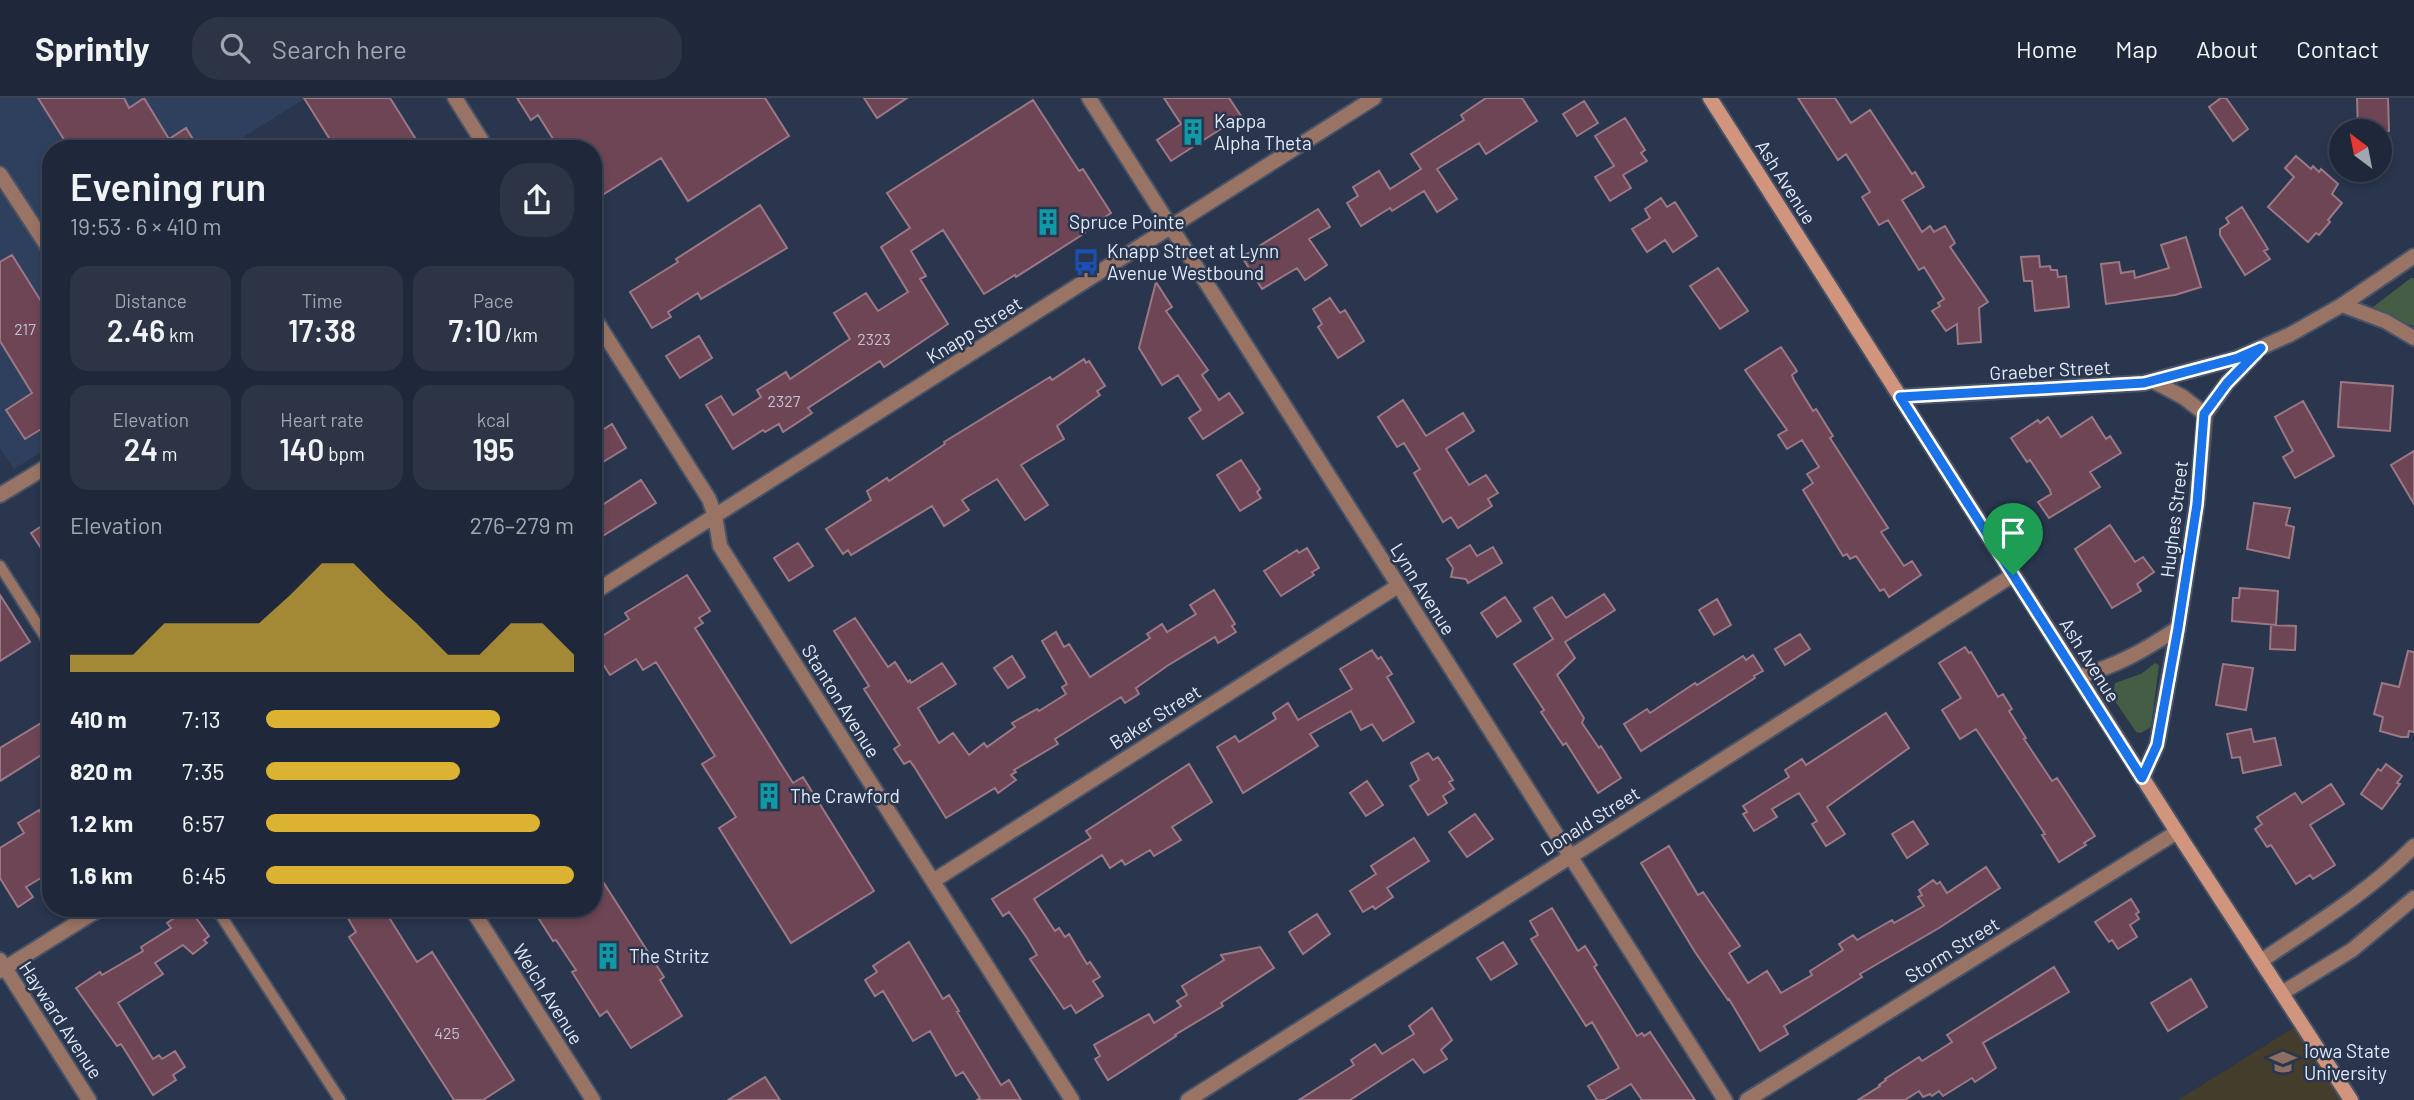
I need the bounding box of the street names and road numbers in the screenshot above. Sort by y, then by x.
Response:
street label: Ash Avenue [1751,135,1821,228]
street label: Knapp Street [922,291,1026,368]
street label: Graeber Street [1989,355,2111,384]
street label: Hughes Street [2155,459,2192,579]
street label: Lynn Avenue [1386,539,1461,639]
street label: Ash Avenue [2055,613,2125,706]
street label: Stanton Avenue [797,640,885,762]
street label: Baker Street [1105,679,1205,754]
street label: Donald Street [1536,781,1644,860]
street label: Storm Street [1901,912,2003,988]
street label: Welch Avenue [508,939,589,1048]
street label: Hayward Avenue [15,957,108,1083]

